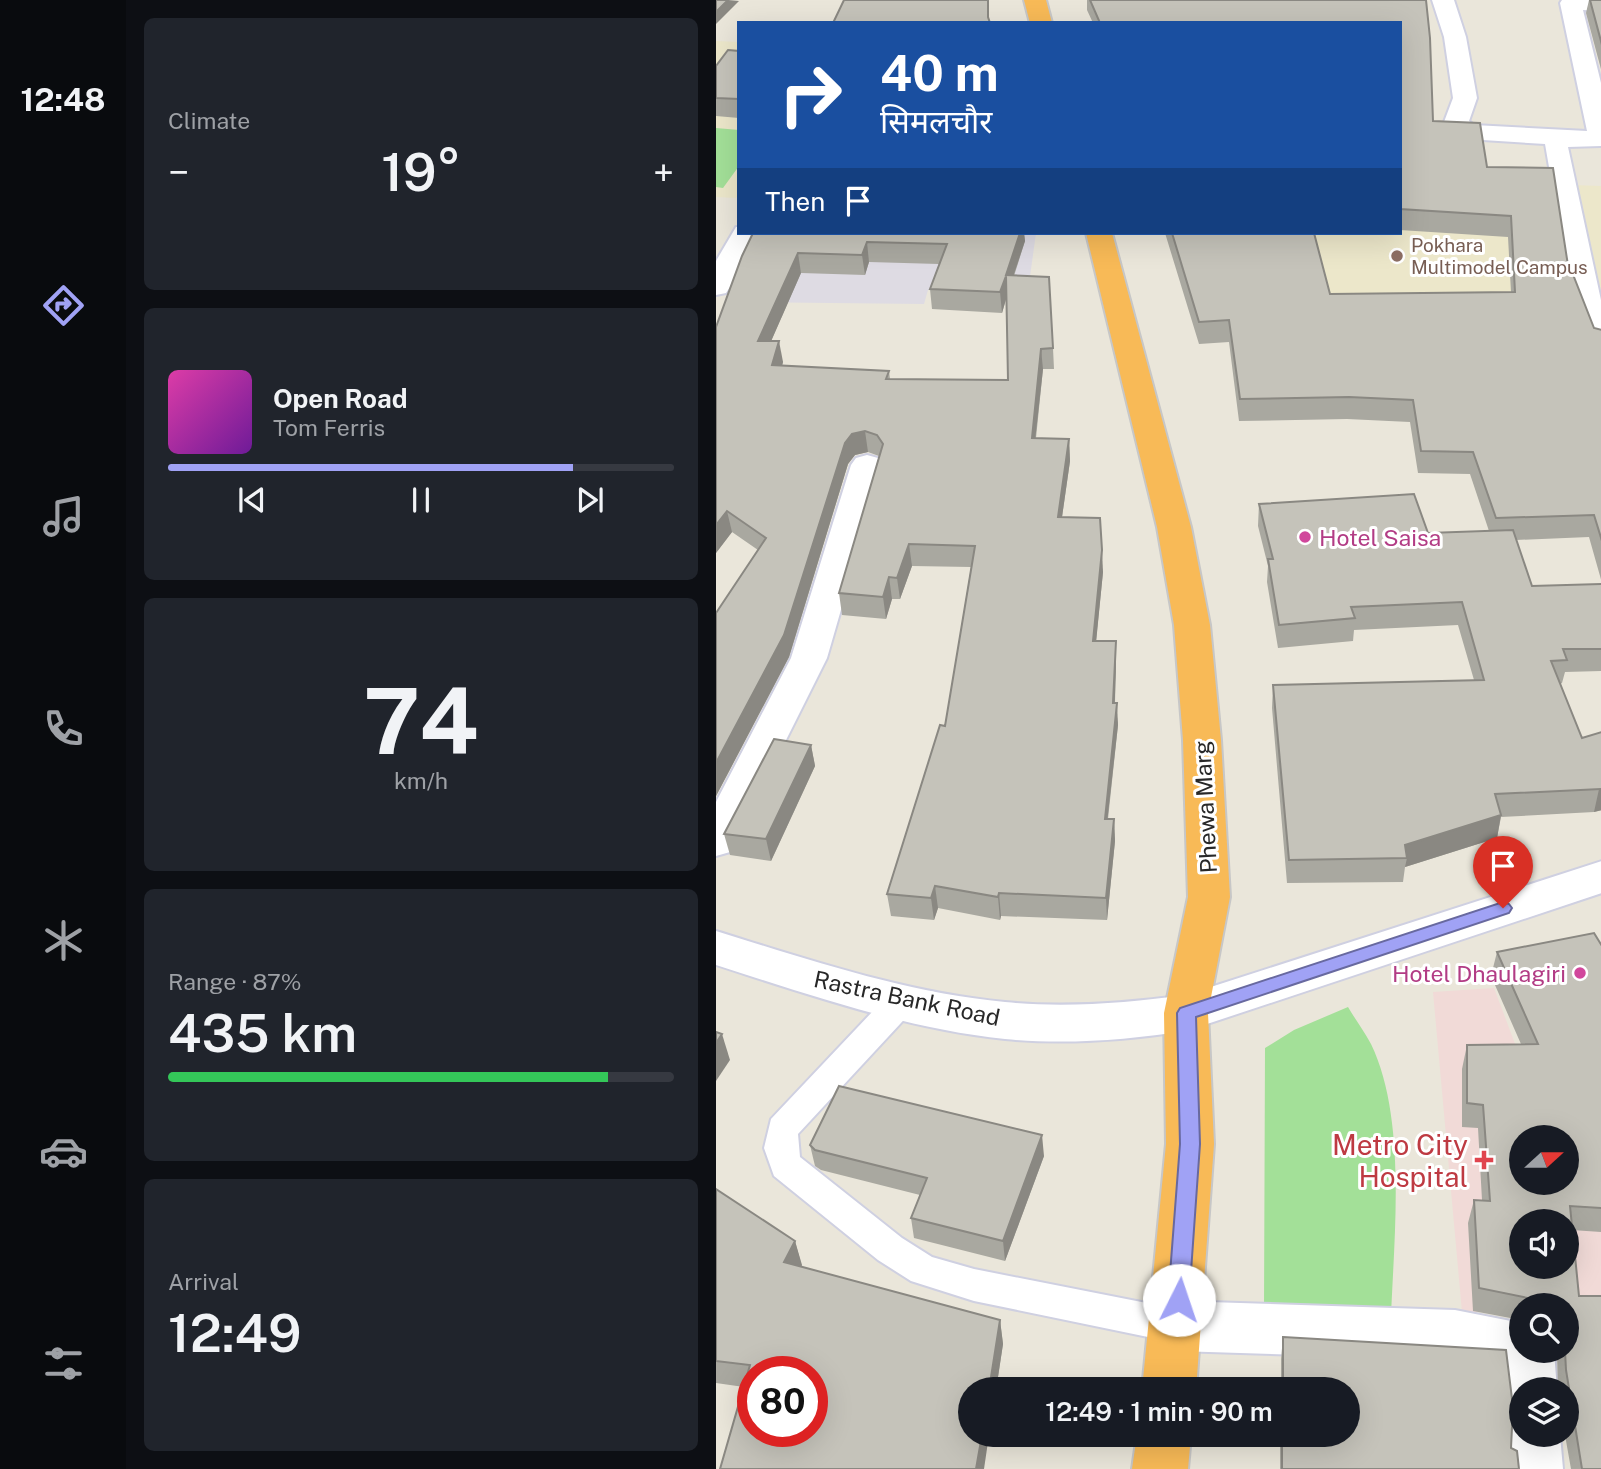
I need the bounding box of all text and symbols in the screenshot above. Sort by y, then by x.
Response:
text: 40 m [880,44,999,102]
icon: right [765,49,856,140]
text: 12:48 [20,81,106,118]
text: सिमलचौर [880,103,992,140]
text: Climate [168,107,250,134]
text: 19° [381,142,461,203]
text: − [168,150,189,195]
text: + [653,150,674,195]
icon: arrive [839,182,877,220]
text: Then [765,186,825,217]
place label: Pokhara Multimodel Campus [1411,234,1588,278]
marker: Pokhara Multimodel Campus [1389,248,1405,264]
icon: directions [39,281,88,330]
text: Open Road [273,383,408,414]
text: Tom Ferris [273,414,385,441]
icon: previous [233,481,271,519]
icon: pause [402,481,440,519]
icon: next [571,481,609,519]
icon: music [39,492,88,541]
place label: Hotel Saisa [1319,524,1441,551]
marker: Hotel Saisa [1297,529,1313,545]
text: 74 [363,668,479,774]
icon: phone [39,704,88,753]
street label: Phewa Marg [1188,740,1222,874]
text: km/h [394,767,448,794]
pin [1473,836,1533,908]
icon: arrive [1484,847,1522,885]
icon: climate [39,916,88,965]
place label: Hotel Dhaulagiri [1392,960,1566,987]
street label: Rastra Bank Road [811,965,1003,1031]
marker: Hotel Dhaulagiri [1572,965,1588,981]
text: Range · 87% [168,968,302,995]
text: 435 km [168,1003,357,1064]
north arrow [1509,1125,1579,1195]
map controls [1509,1125,1579,1447]
icon: car [39,1127,88,1176]
place label: Metro City Hospital [1332,1128,1468,1193]
marker: Metro City Hospital [1474,1150,1494,1170]
button: sound [1509,1209,1579,1279]
position arrow [1142,1263,1216,1337]
text: Arrival [168,1268,239,1295]
button: search [1509,1293,1579,1363]
text: 12:49 [168,1303,302,1364]
icon: filters [39,1339,88,1388]
speed limit sign: 80 [737,1356,828,1447]
button: layers [1509,1377,1579,1447]
text: 12:49 · 1 min · 90 m [1045,1396,1273,1427]

